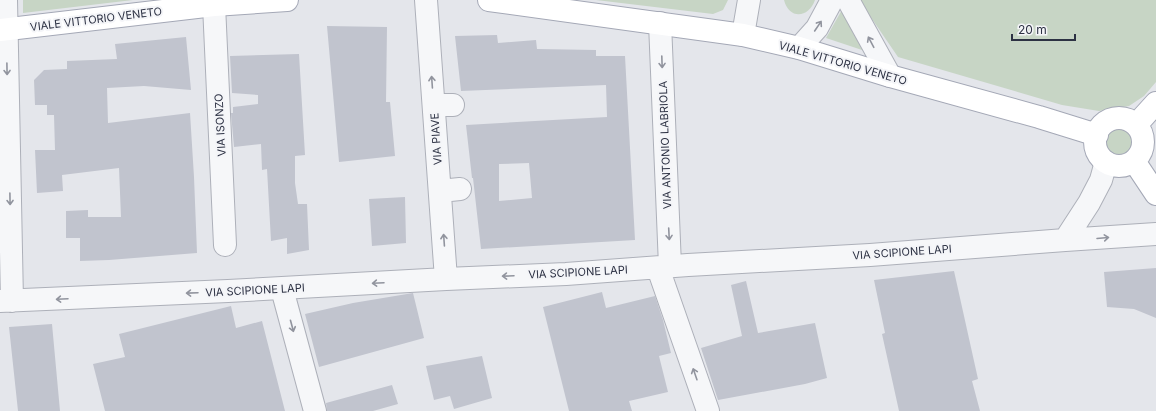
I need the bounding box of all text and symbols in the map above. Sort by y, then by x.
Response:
street label: VIALE VITTORIO VENETO [29,4,163,34]
scale bar [1012,16,1075,42]
one-way arrow [814,20,822,31]
text: 20 m [1018,22,1047,37]
one-way arrow [867,36,874,48]
street label: VIALE VITTORIO VENETO [777,38,909,88]
one-way arrow [658,55,665,68]
one-way arrow [3,62,11,75]
one-way arrow [429,76,436,89]
street label: VIA ANTONIO LABRIOLA [656,80,674,209]
street label: VIA ISONZO [211,93,229,157]
street label: VIA PIAVE [427,112,445,166]
one-way arrow [6,192,14,205]
one-way arrow [665,227,672,240]
one-way arrow [440,234,447,247]
one-way arrow [1097,234,1110,241]
street label: VIA SCIPIONE LAPI [852,242,952,262]
street label: VIA SCIPIONE LAPI [528,262,628,282]
one-way arrow [502,273,515,280]
one-way arrow [372,279,385,286]
street label: VIA SCIPIONE LAPI [205,280,305,300]
one-way arrow [186,289,199,297]
one-way arrow [56,295,69,303]
one-way arrow [289,320,296,333]
one-way arrow [691,368,698,381]

